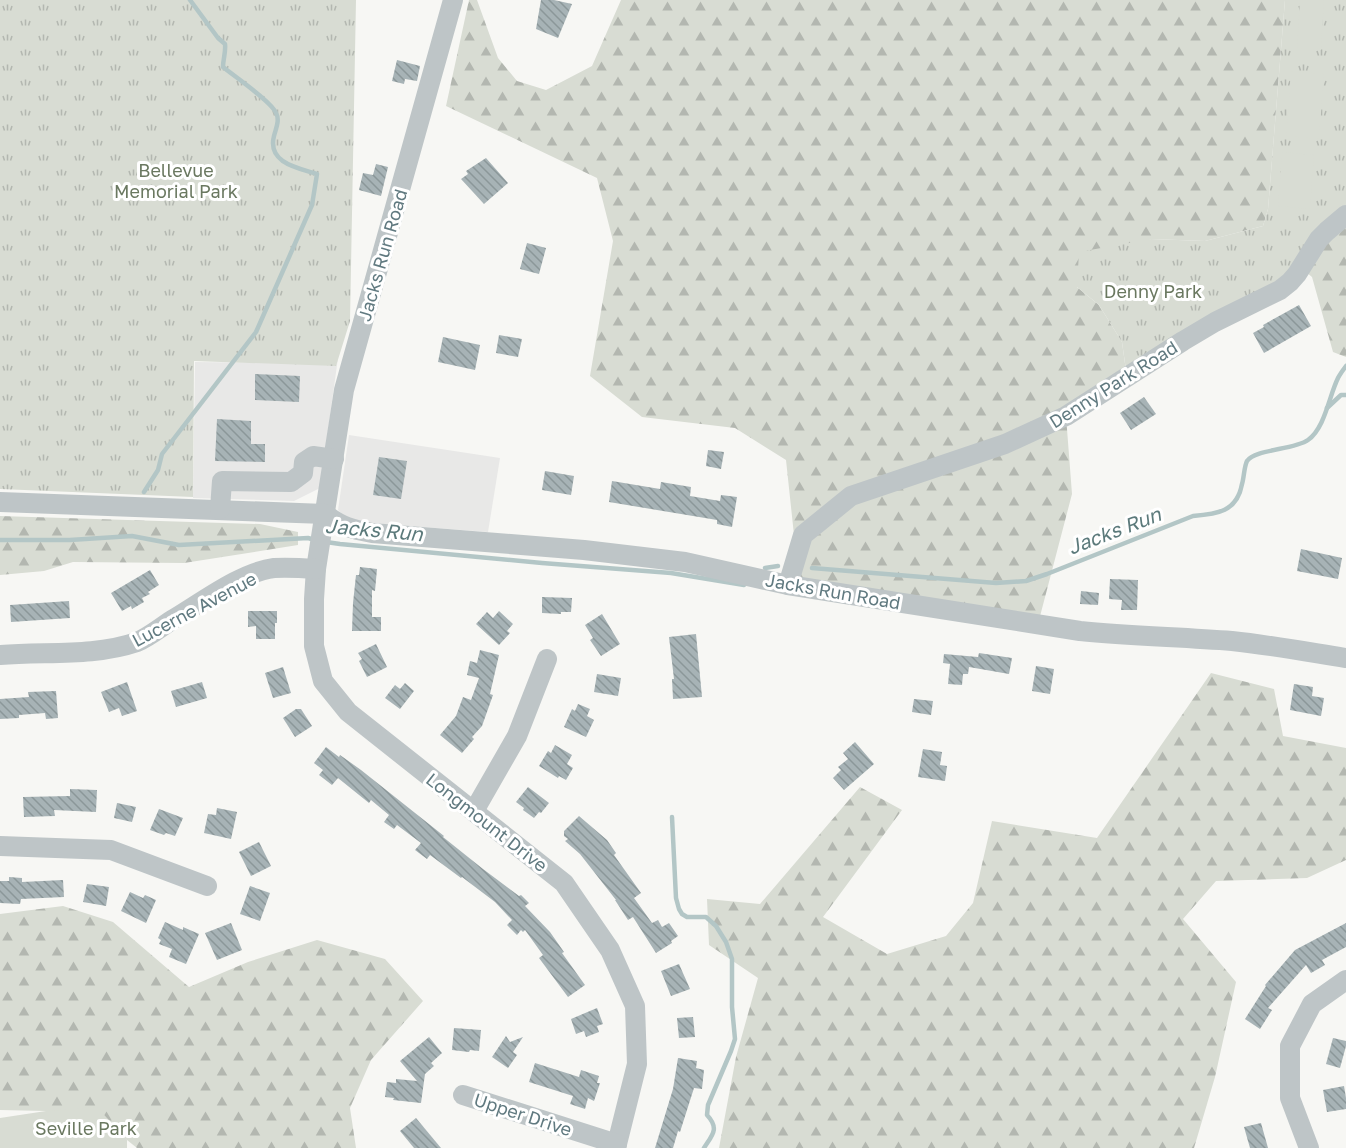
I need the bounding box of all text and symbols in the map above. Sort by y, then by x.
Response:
park label: Bellevue Memorial Park [114,159,238,202]
street label: Jacks Run Road [353,186,411,324]
park label: Denny Park [1104,280,1202,302]
street label: Denny Park Road [1045,336,1181,432]
water label: Jacks Run [1064,501,1165,559]
water label: Jacks Run [324,513,424,545]
street label: Lucerne Avenue [128,567,260,651]
street label: Jacks Run Road [764,568,902,614]
street label: Longmount Drive [422,768,552,876]
street label: Upper Drive [471,1088,575,1140]
park label: Seville Park [35,1117,137,1139]

